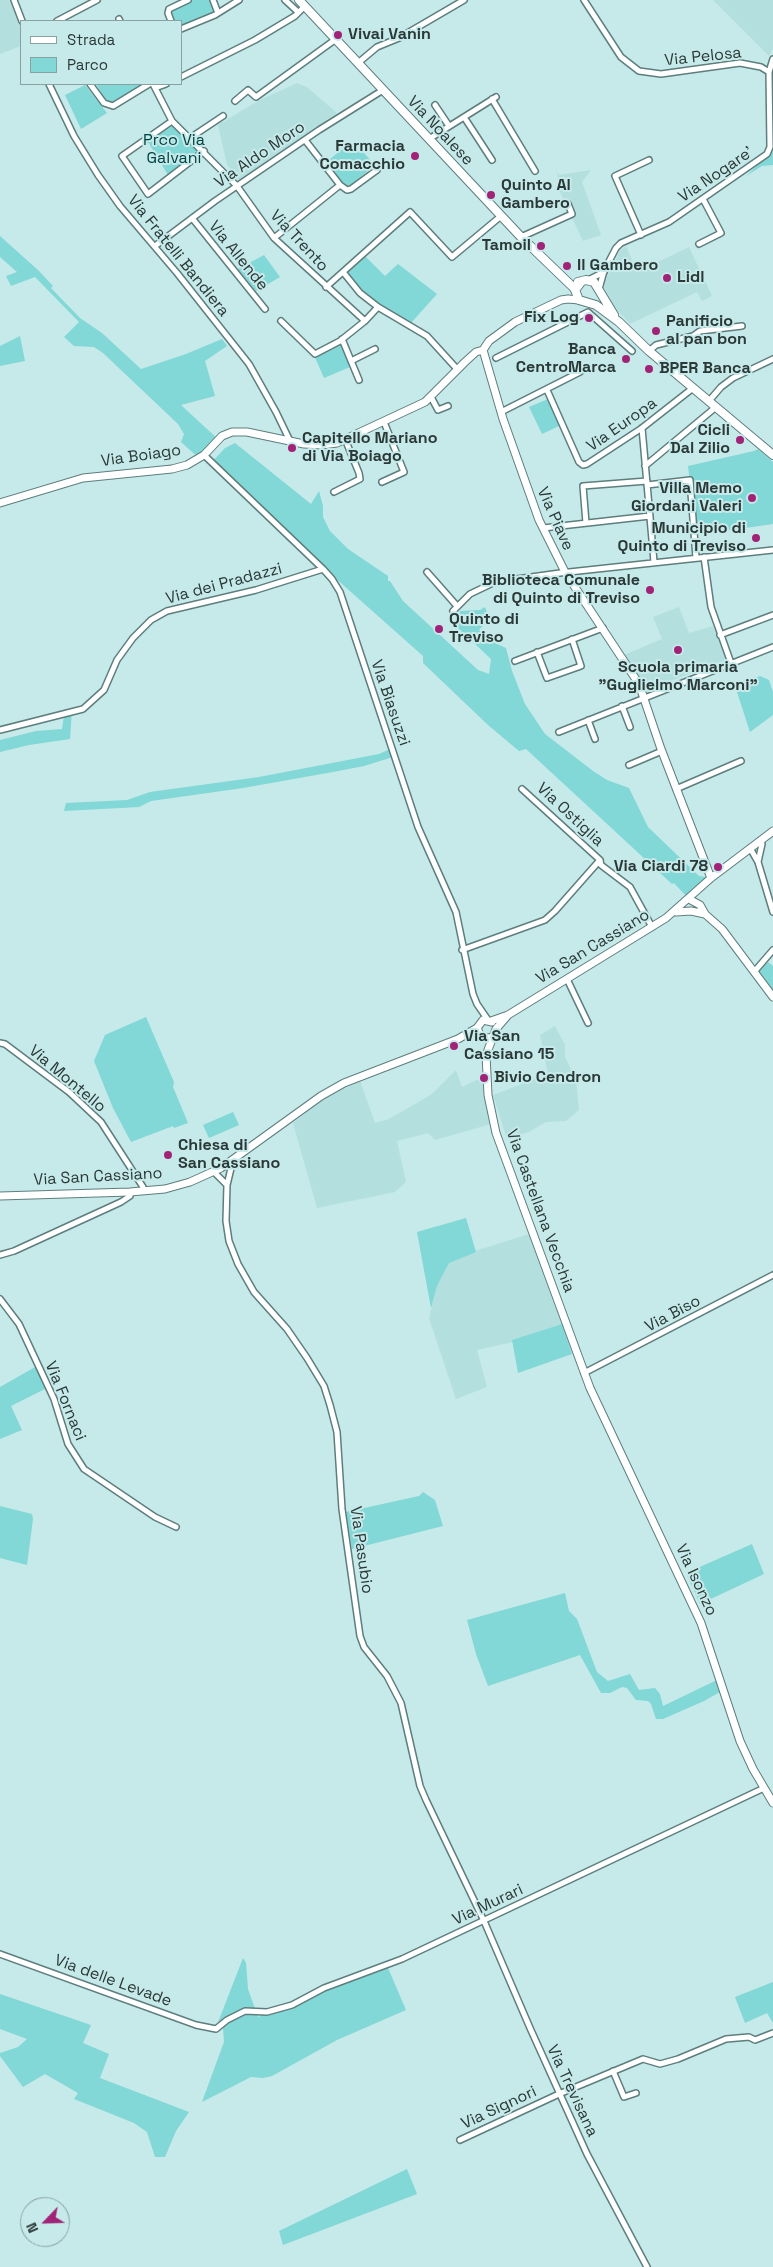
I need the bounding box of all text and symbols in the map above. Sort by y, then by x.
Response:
legend [20,20,182,85]
place label: Vivai Vanin [348,25,431,45]
marker: Vivai Vanin [332,29,344,41]
text: Strada [67,30,115,49]
street label: Via Pelosa [664,43,742,71]
text: Parco [67,55,108,74]
street label: Via Noalese [403,92,477,170]
street label: Via Aldo Moro [211,118,309,192]
park label: Prco Via Galvani [143,131,205,169]
place label: Farmacia Comacchio [319,137,405,175]
street label: Via Nogare' [675,143,757,207]
marker: Farmacia Comacchio [409,150,421,162]
place label: Quinto Al Gambero [501,176,571,214]
marker: Quinto Al Gambero [485,189,497,201]
street label: Via Fratelli Bandiera [123,191,233,321]
street label: Via Trento [266,206,332,276]
street label: Via Allende [204,217,272,295]
place label: Tamoil [482,236,531,256]
marker: Tamoil [535,240,547,252]
place label: Il Gambero [577,256,658,276]
marker: Il Gambero [561,260,573,272]
place label: Lidl [677,268,704,288]
marker: Lidl [661,272,673,284]
place label: Fix Log [524,308,579,328]
marker: Fix Log [583,312,595,324]
place label: Panificio al pan bon [666,312,747,350]
marker: Panificio al pan bon [650,325,662,337]
place label: Banca CentroMarca [516,340,616,378]
marker: Banca CentroMarca [620,353,632,365]
place label: BPER Banca [659,359,751,379]
marker: BPER Banca [643,363,655,375]
street label: Via Europa [583,394,661,456]
place label: Cicli Dal Zilio [670,421,730,459]
place label: Capitello Mariano di Via Boiago [302,429,437,467]
marker: Cicli Dal Zilio [734,434,746,446]
street label: Via Boiago [100,441,182,471]
marker: Capitello Mariano di Via Boiago [286,442,298,454]
place label: Villa Memo Giordani Valeri [631,479,742,517]
street label: Via Piave [533,484,577,554]
marker: Villa Memo Giordani Valeri [746,492,758,504]
place label: Municipio di Quinto di Treviso [617,519,746,557]
marker: Municipio di Quinto di Treviso [750,532,762,544]
street label: Via dei Pradazzi [164,559,284,609]
place label: Biblioteca Comunale di Quinto di Treviso [482,571,640,609]
marker: Biblioteca Comunale di Quinto di Treviso [644,584,656,596]
place label: Quinto di Treviso [449,610,519,648]
marker: Quinto di Treviso [433,623,445,635]
marker: Scuola primaria "Guglielmo Marconi" [672,644,684,656]
street label: Via Biasuzzi [366,658,414,748]
place label: Scuola primaria "Guglielmo Marconi" [598,658,758,696]
street label: Via Ostiglia [532,779,608,851]
place label: Via Ciardi 78 [614,857,708,877]
marker: Via Ciardi 78 [712,861,724,873]
street label: Via San Cassiano [533,906,653,988]
place label: Via San Cassiano 15 [464,1027,554,1065]
marker: Via San Cassiano 15 [448,1040,460,1052]
street label: Via Montello [25,1041,109,1117]
place label: Bivio Cendron [494,1068,601,1088]
marker: Bivio Cendron [478,1072,490,1084]
street label: Via Castellana Vecchia [502,1127,578,1295]
place label: Chiesa di San Cassiano [178,1136,280,1174]
marker: Chiesa di San Cassiano [162,1149,174,1161]
street label: Via San Cassiano [33,1164,163,1190]
street label: Via Biso [642,1291,704,1337]
street label: Via Fornaci [40,1359,90,1443]
street label: Via Pasubio [345,1505,377,1595]
street label: Via Isonzo [671,1541,721,1619]
street label: Via Murari [450,1880,526,1930]
street label: Via delle Levade [52,1951,174,2011]
street label: Via Trevisana [542,2042,602,2140]
street label: Via Signori [458,2082,540,2134]
north arrow [20,2197,70,2247]
text: N [22,2220,42,2236]

